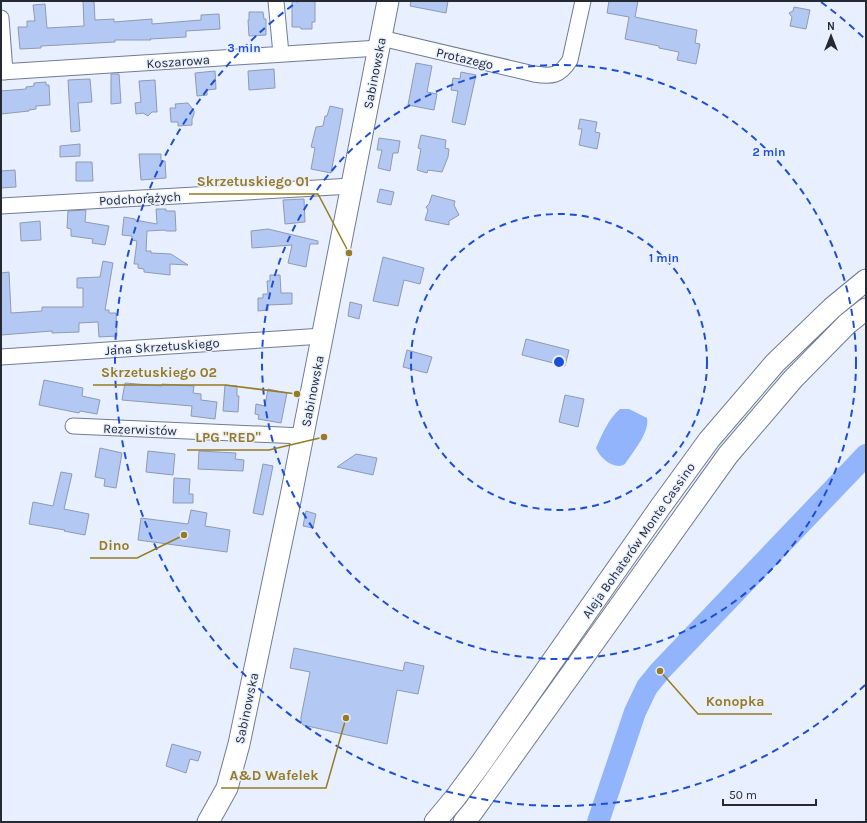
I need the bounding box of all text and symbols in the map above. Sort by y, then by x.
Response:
north arrow [811,16,851,56]
text: N [827,20,835,33]
street label: Sabinowska [360,36,389,110]
text: 3 min [227,41,261,55]
street label: Protazego [435,45,495,72]
street label: Koszarowa [146,52,210,71]
text: 2 min [752,145,786,159]
callout: Skrzetuskiego 01 [189,168,318,194]
text: Skrzetuskiego 01 [197,173,309,190]
street label: Podchorążych [99,189,182,208]
text: 1 min [649,251,679,265]
street label: Jana Skrzetuskiego [104,335,220,358]
street label: Sabinowska [298,354,327,428]
centre of rings [552,355,566,369]
callout: Skrzetuskiego 02 [93,359,225,385]
text: Skrzetuskiego 02 [101,364,217,381]
street label: Rezerwistów [103,421,178,438]
callout: LPG "RED" [187,424,269,450]
text: LPG "RED" [195,429,261,446]
street label: Aleja Bohaterów Monte Cassino [579,460,698,621]
callout: Dino [90,532,137,558]
text: Dino [99,537,129,554]
street label: Sabinowska [232,671,261,745]
callout: Konopka [698,688,772,714]
text: Konopka [706,693,764,710]
callout: A&D Wafelek [221,762,326,788]
text: A&D Wafelek [230,767,319,784]
scale bar [723,781,816,807]
text: 50 m [729,788,757,802]

